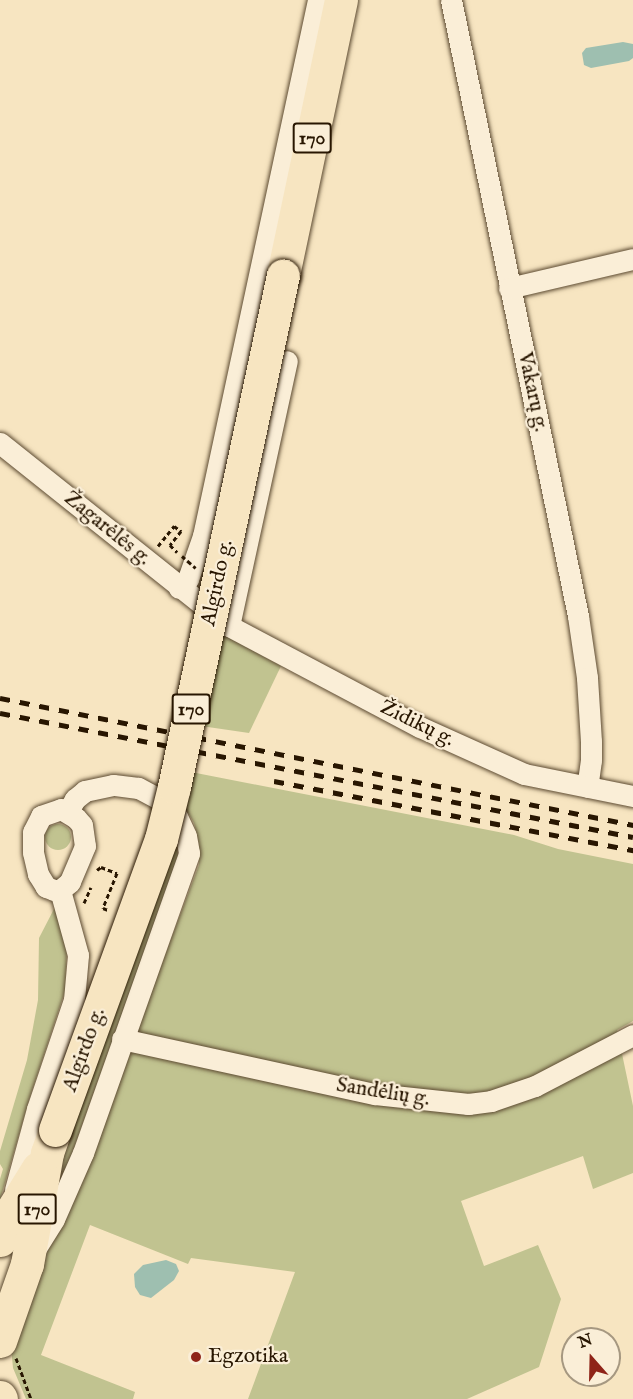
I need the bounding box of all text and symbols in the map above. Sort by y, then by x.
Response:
road number: 170 [292,121,332,155]
street label: Vakarų g. [511,350,553,434]
street label: Žagarėlės g. [58,486,156,572]
street label: Algirdo g. [197,538,239,628]
road number: 170 [172,692,210,726]
street label: Židikų g. [376,695,458,753]
street label: Algirdo g. [58,1005,112,1095]
street label: Sandėlių g. [334,1073,432,1113]
road number: 170 [18,1192,57,1226]
north arrow [561,1327,621,1387]
text: N [576,1330,595,1354]
place label: Egzotika [208,1344,288,1370]
marker: Egzotika [189,1350,203,1364]

